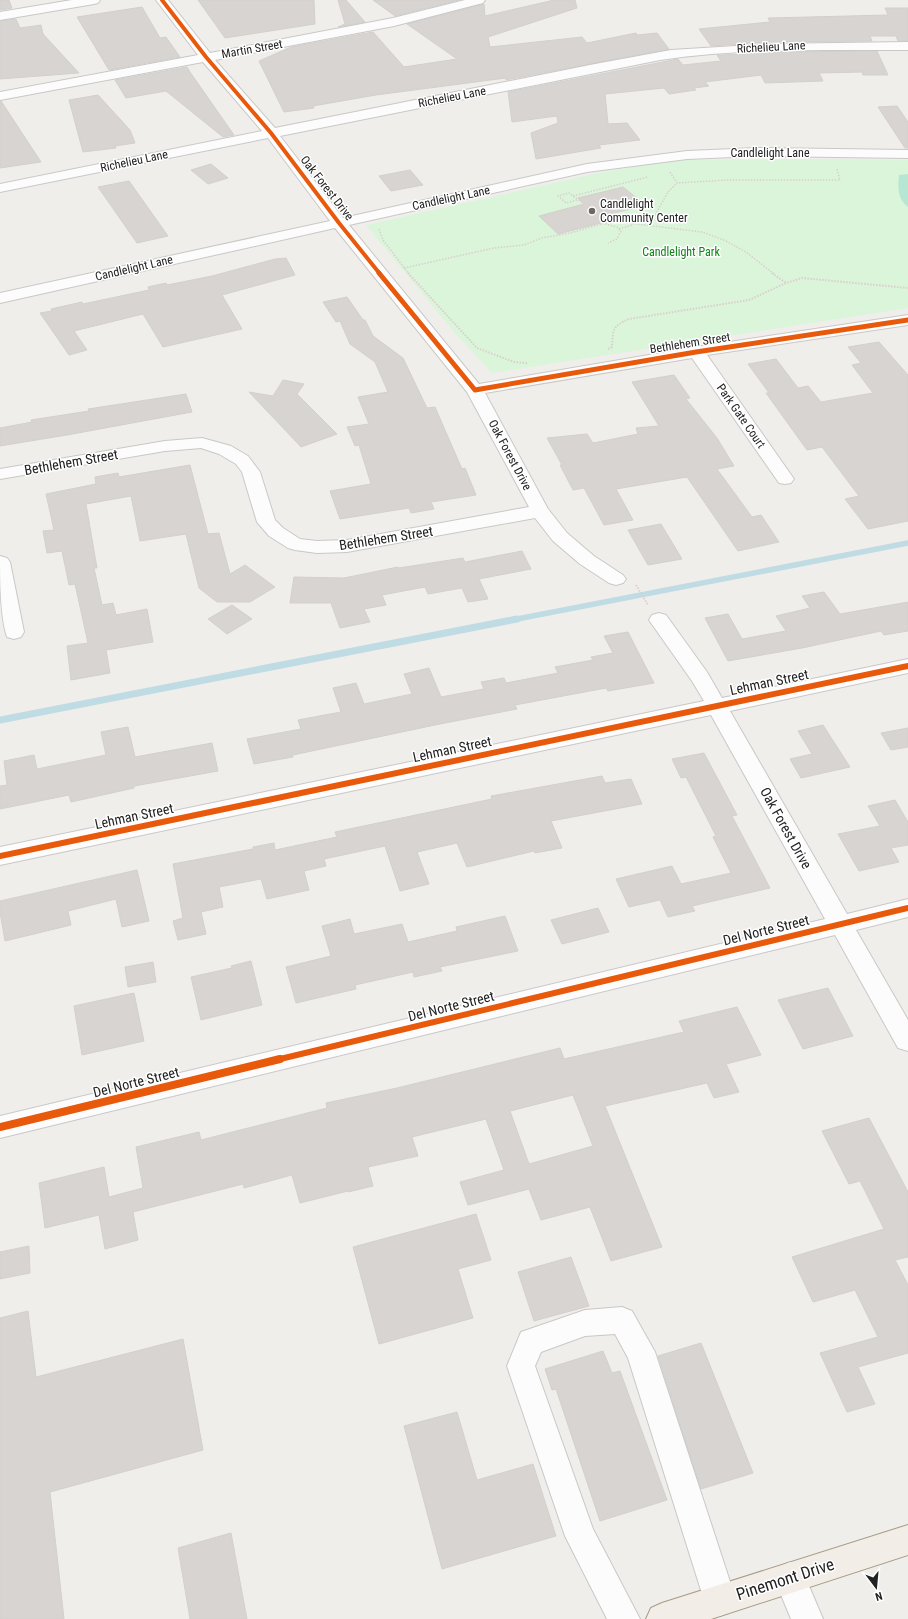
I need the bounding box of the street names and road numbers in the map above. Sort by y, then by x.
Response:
street label: Martin Street [220,37,284,61]
street label: Richelieu Lane [736,38,806,56]
street label: Richelieu Lane [417,84,487,110]
street label: Candlelight Lane [730,146,810,160]
street label: Richelieu Lane [99,147,169,175]
street label: Oak Forest Drive [298,153,357,223]
street label: Candlelight Lane [411,183,492,213]
street label: Candlelight Lane [94,252,174,284]
street label: Bethlehem Street [649,330,732,356]
street label: Park Gate Court [714,381,769,451]
street label: Oak Forest Drive [486,417,535,493]
street label: Bethlehem Street [23,446,119,478]
street label: Bethlehem Street [338,523,434,553]
street label: Lehman Street [728,666,810,698]
street label: Lehman Street [411,733,493,765]
street label: Oak Forest Drive [757,784,815,872]
street label: Lehman Street [93,800,175,832]
street label: Del Norte Street [721,912,811,948]
street label: Del Norte Street [406,988,496,1024]
street label: Del Norte Street [91,1064,181,1100]
street label: Pinemont Drive [733,1554,837,1604]

